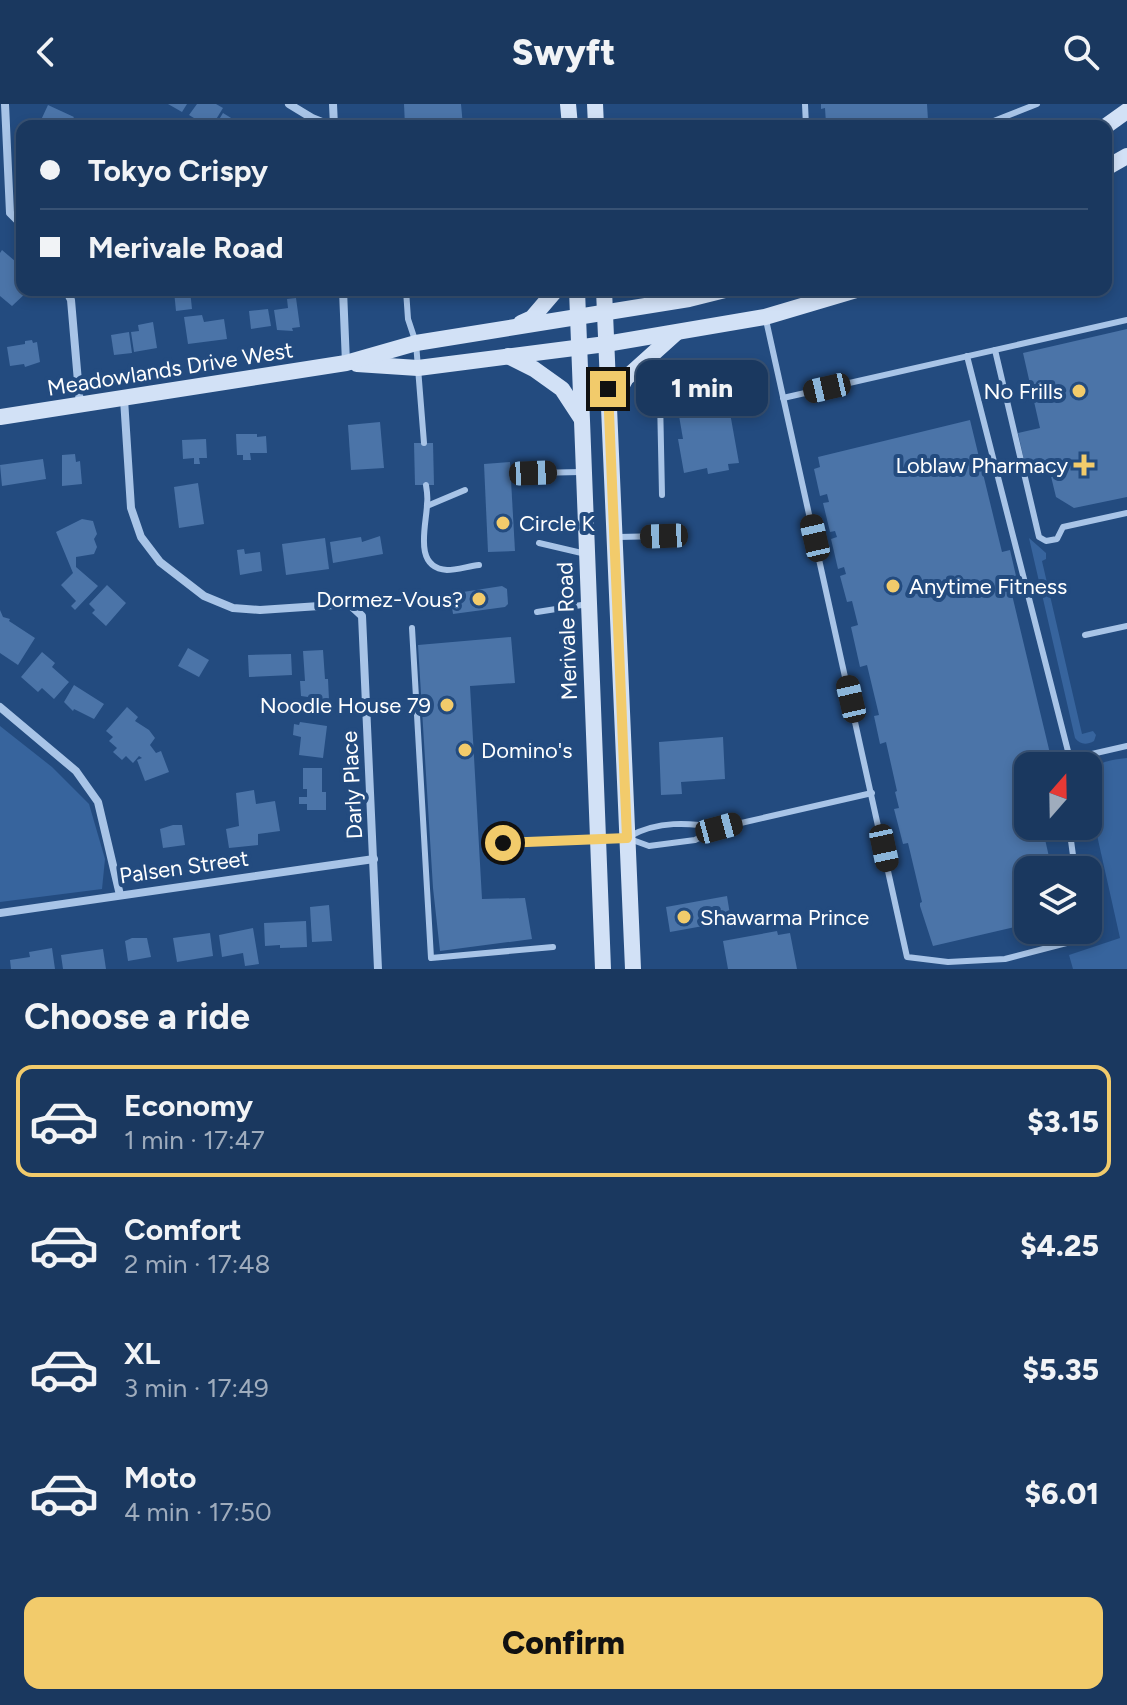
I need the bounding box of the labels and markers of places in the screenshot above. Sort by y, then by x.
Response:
place label: No Frills [984,378,1063,405]
marker: No Frills [1070,382,1088,400]
place label: Loblaw Pharmacy [896,452,1068,479]
marker: Loblaw Pharmacy [1075,456,1093,474]
place label: Circle K [519,510,596,537]
marker: Circle K [494,514,512,532]
place label: Anytime Fitness [909,573,1067,600]
marker: Anytime Fitness [884,577,902,595]
place label: Dormez-Vous? [316,586,463,613]
marker: Dormez-Vous? [470,590,488,608]
place label: Noodle House 79 [260,692,431,719]
marker: Noodle House 79 [438,696,456,714]
place label: Domino's [481,737,572,764]
marker: Domino's [456,741,474,759]
place label: Shawarma Prince [700,904,869,931]
marker: Shawarma Prince [675,908,693,926]

